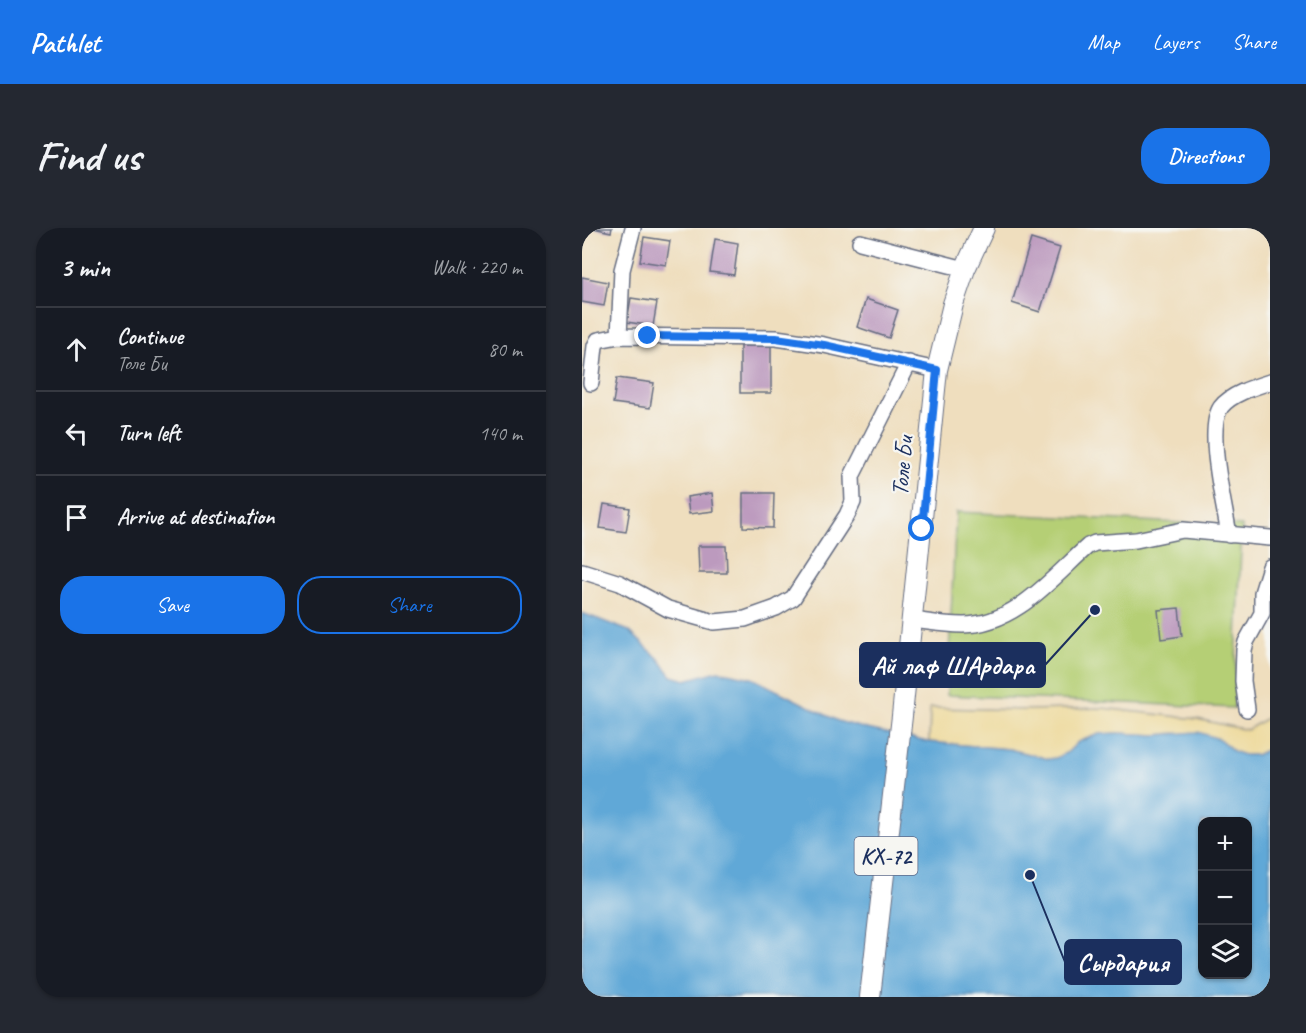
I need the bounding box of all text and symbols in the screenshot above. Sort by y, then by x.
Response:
text: Pathlet [30,25,100,60]
text: Map [1087,29,1120,55]
text: Layers [1153,29,1199,55]
text: Share [1232,29,1276,55]
button: Directions [1141,128,1270,184]
text: Find us [36,130,141,183]
text: 3 min [60,251,110,284]
text: Walk · 220 m [432,255,522,280]
route end [634,322,660,348]
text: Continue [117,323,183,351]
icon: ahead [60,333,93,366]
text: 80 m [488,337,522,362]
text: Толе Би [117,351,167,376]
icon: left [60,417,93,450]
text: Turn left [117,419,181,447]
text: 140 m [479,421,522,446]
street label: Толе Би [884,433,920,497]
icon: arrive [60,501,93,534]
text: Arrive at destination [117,503,274,531]
route start [908,515,934,541]
button: Save [60,576,285,634]
button: Share [297,576,522,634]
callout: Ай лаф ШАрдара [860,643,1045,687]
text: Ай лаф ШАрдара [872,649,1036,682]
map controls [1198,817,1252,979]
button: + [1198,817,1252,871]
road number: КХ-72 [854,837,918,875]
button: − [1198,871,1252,925]
button: layers [1198,925,1252,979]
callout: Сырдария [1065,940,1181,984]
text: Сырдария [1077,946,1171,979]

